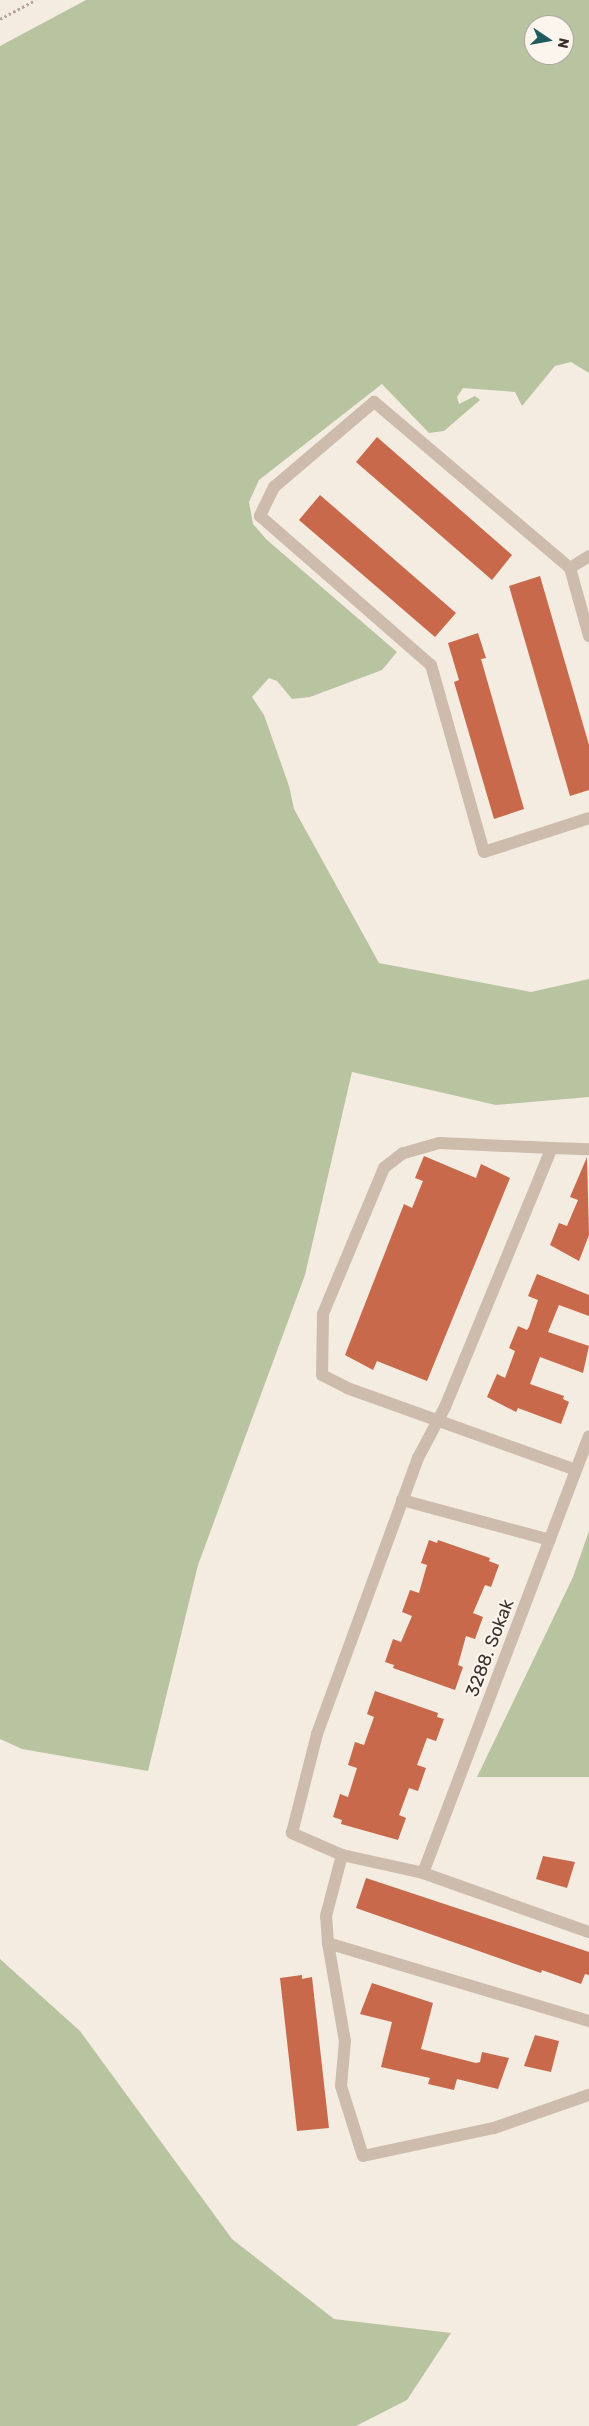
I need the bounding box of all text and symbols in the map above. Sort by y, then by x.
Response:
north arrow [524,15,574,65]
text: N [554,36,573,50]
street label: 3288. Sokak [461,1596,519,1700]

